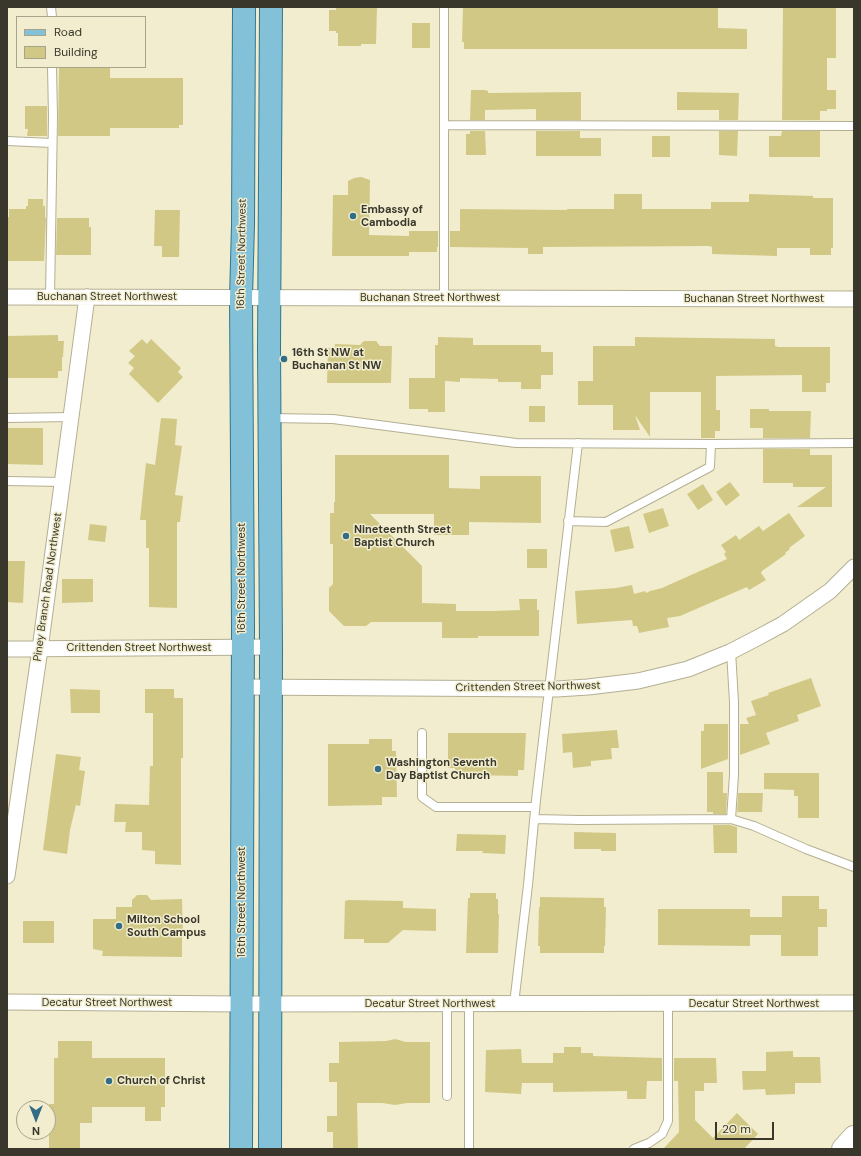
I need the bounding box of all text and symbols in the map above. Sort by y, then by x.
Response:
legend [16,16,146,68]
text: Road [54,24,82,40]
text: Building [54,44,98,60]
street label: 16th Street Northwest [234,198,250,310]
place label: Embassy of Cambodia [361,203,423,229]
marker: Embassy of Cambodia [348,211,358,221]
street label: Buchanan Street Northwest [37,290,177,304]
street label: Buchanan Street Northwest [360,291,500,305]
street label: Buchanan Street Northwest [684,292,824,306]
place label: 16th St NW at Buchanan St NW [292,346,382,372]
marker: 16th St NW at Buchanan St NW [279,354,289,364]
street label: Piney Branch Road Northwest [31,512,65,662]
street label: 16th Street Northwest [235,523,249,633]
place label: Nineteenth Street Baptist Church [354,523,451,549]
marker: Nineteenth Street Baptist Church [341,531,351,541]
street label: Crittenden Street Northwest [67,641,211,655]
street label: Crittenden Street Northwest [455,679,601,695]
place label: Washington Seventh Day Baptist Church [386,756,497,782]
marker: Washington Seventh Day Baptist Church [373,764,383,774]
street label: 16th Street Northwest [235,847,249,957]
place label: Milton School South Campus [127,913,206,939]
marker: Milton School South Campus [114,921,124,931]
street label: Decatur Street Northwest [42,996,172,1010]
street label: Decatur Street Northwest [365,997,495,1011]
street label: Decatur Street Northwest [689,997,819,1011]
place label: Church of Christ [117,1074,205,1088]
marker: Church of Christ [104,1076,114,1086]
north arrow [16,1100,56,1140]
scale bar [717,1114,776,1140]
text: 20 m [722,1121,751,1137]
text: N [32,1124,40,1138]

